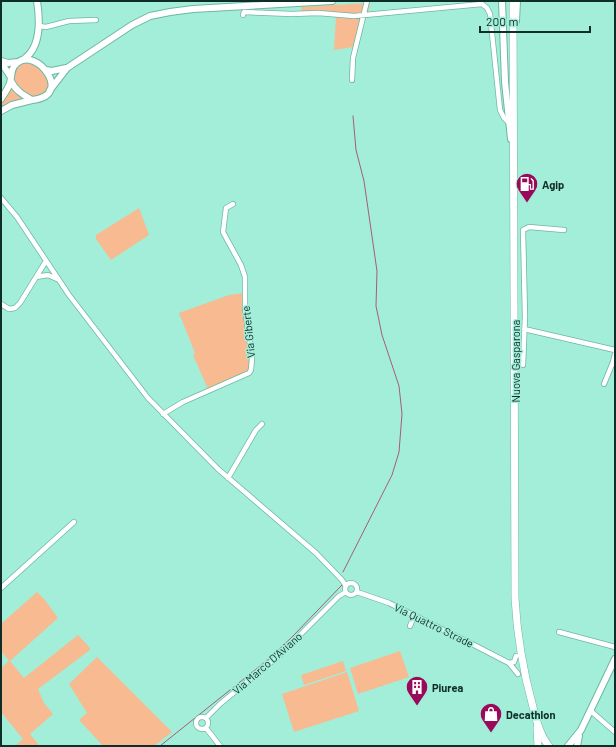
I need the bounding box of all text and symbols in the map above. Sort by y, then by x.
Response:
scale bar [480,8,590,34]
text: 200 m [486,14,518,28]
fuel station icon: Agip [514,171,540,204]
place label: Agip [542,178,564,191]
street label: Via Giberte [239,305,257,359]
street label: Nuova Gasparona [509,320,522,402]
street label: Via Quattro Strade [392,600,476,650]
street label: Via Marco D'Aviano [230,629,304,697]
building icon: Piurea [404,674,430,707]
place label: Piurea [432,681,463,694]
shop icon: Decathlon [478,701,504,734]
place label: Decathlon [506,708,555,721]

